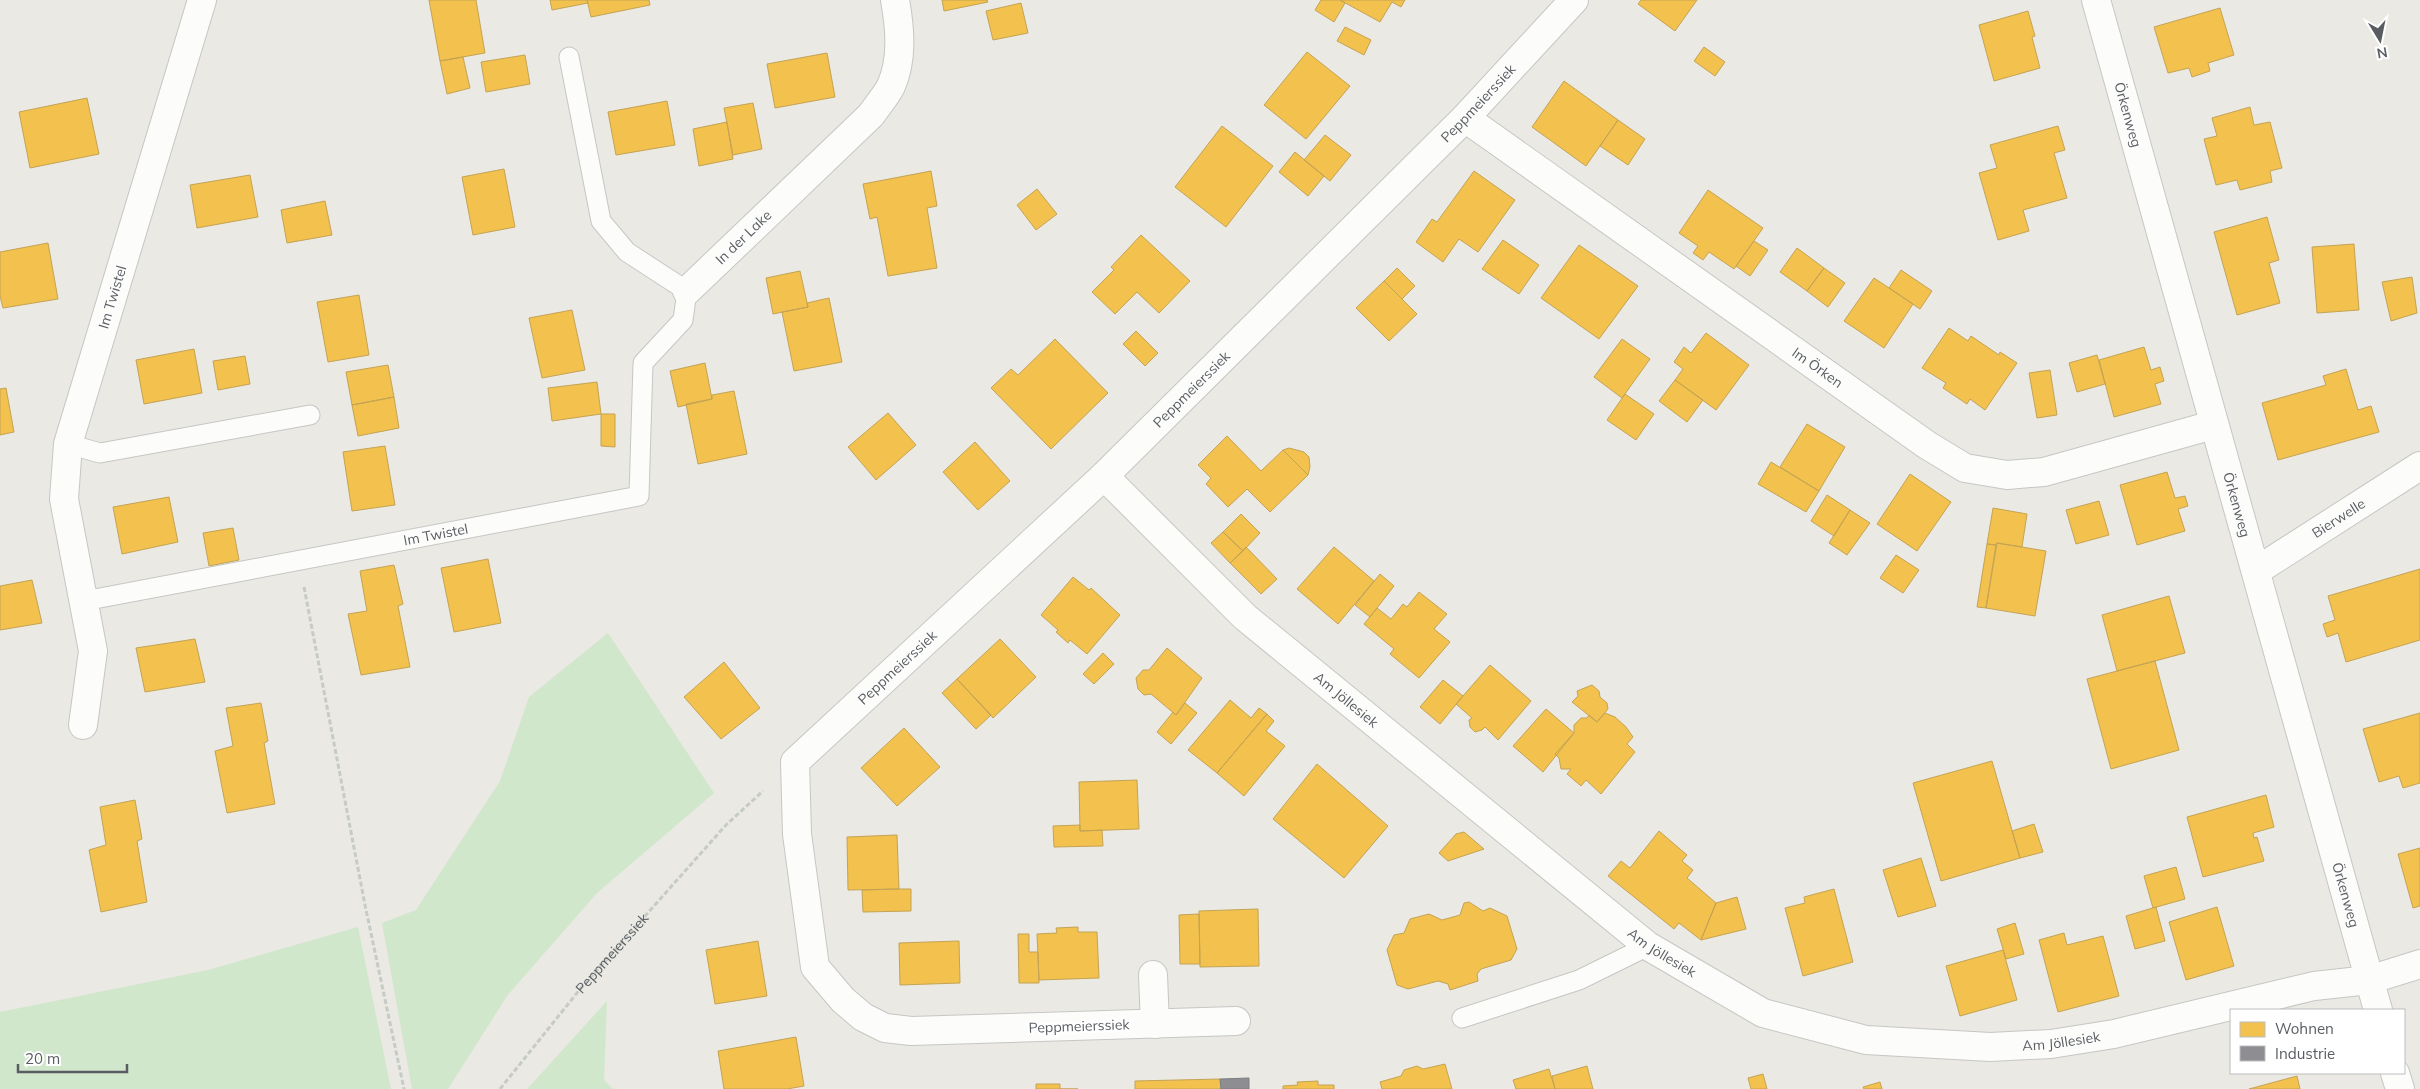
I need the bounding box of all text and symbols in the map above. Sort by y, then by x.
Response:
north arrow [2355,15,2405,65]
text: N [2375,43,2389,63]
street label: Peppmeierssiek [1437,60,1520,146]
street label: Örkenweg [2110,80,2146,149]
street label: In der Lake [711,206,775,268]
street label: Im Twistel [94,263,130,331]
street label: Im Örken [1789,343,1847,392]
street label: Peppmeierssiek [1149,347,1234,431]
street label: Örkenweg [2219,470,2255,539]
street label: Bierwelle [2308,494,2369,542]
street label: Im Twistel [402,520,470,549]
street label: Peppmeierssiek [854,626,941,708]
street label: Am Jöllesiek [1310,668,1383,732]
street label: Örkenweg [2328,860,2363,929]
street label: Peppmeierssiek [572,909,653,997]
street label: Am Jöllesiek [1624,924,1700,982]
legend [2230,1009,2405,1074]
street label: Peppmeierssiek [1028,1015,1131,1037]
text: Wohnen [2275,1019,2334,1038]
street label: Am Jöllesiek [2022,1027,2102,1054]
scale bar [18,1042,126,1074]
text: Industrie [2275,1044,2335,1063]
text: 20 m [25,1049,60,1068]

